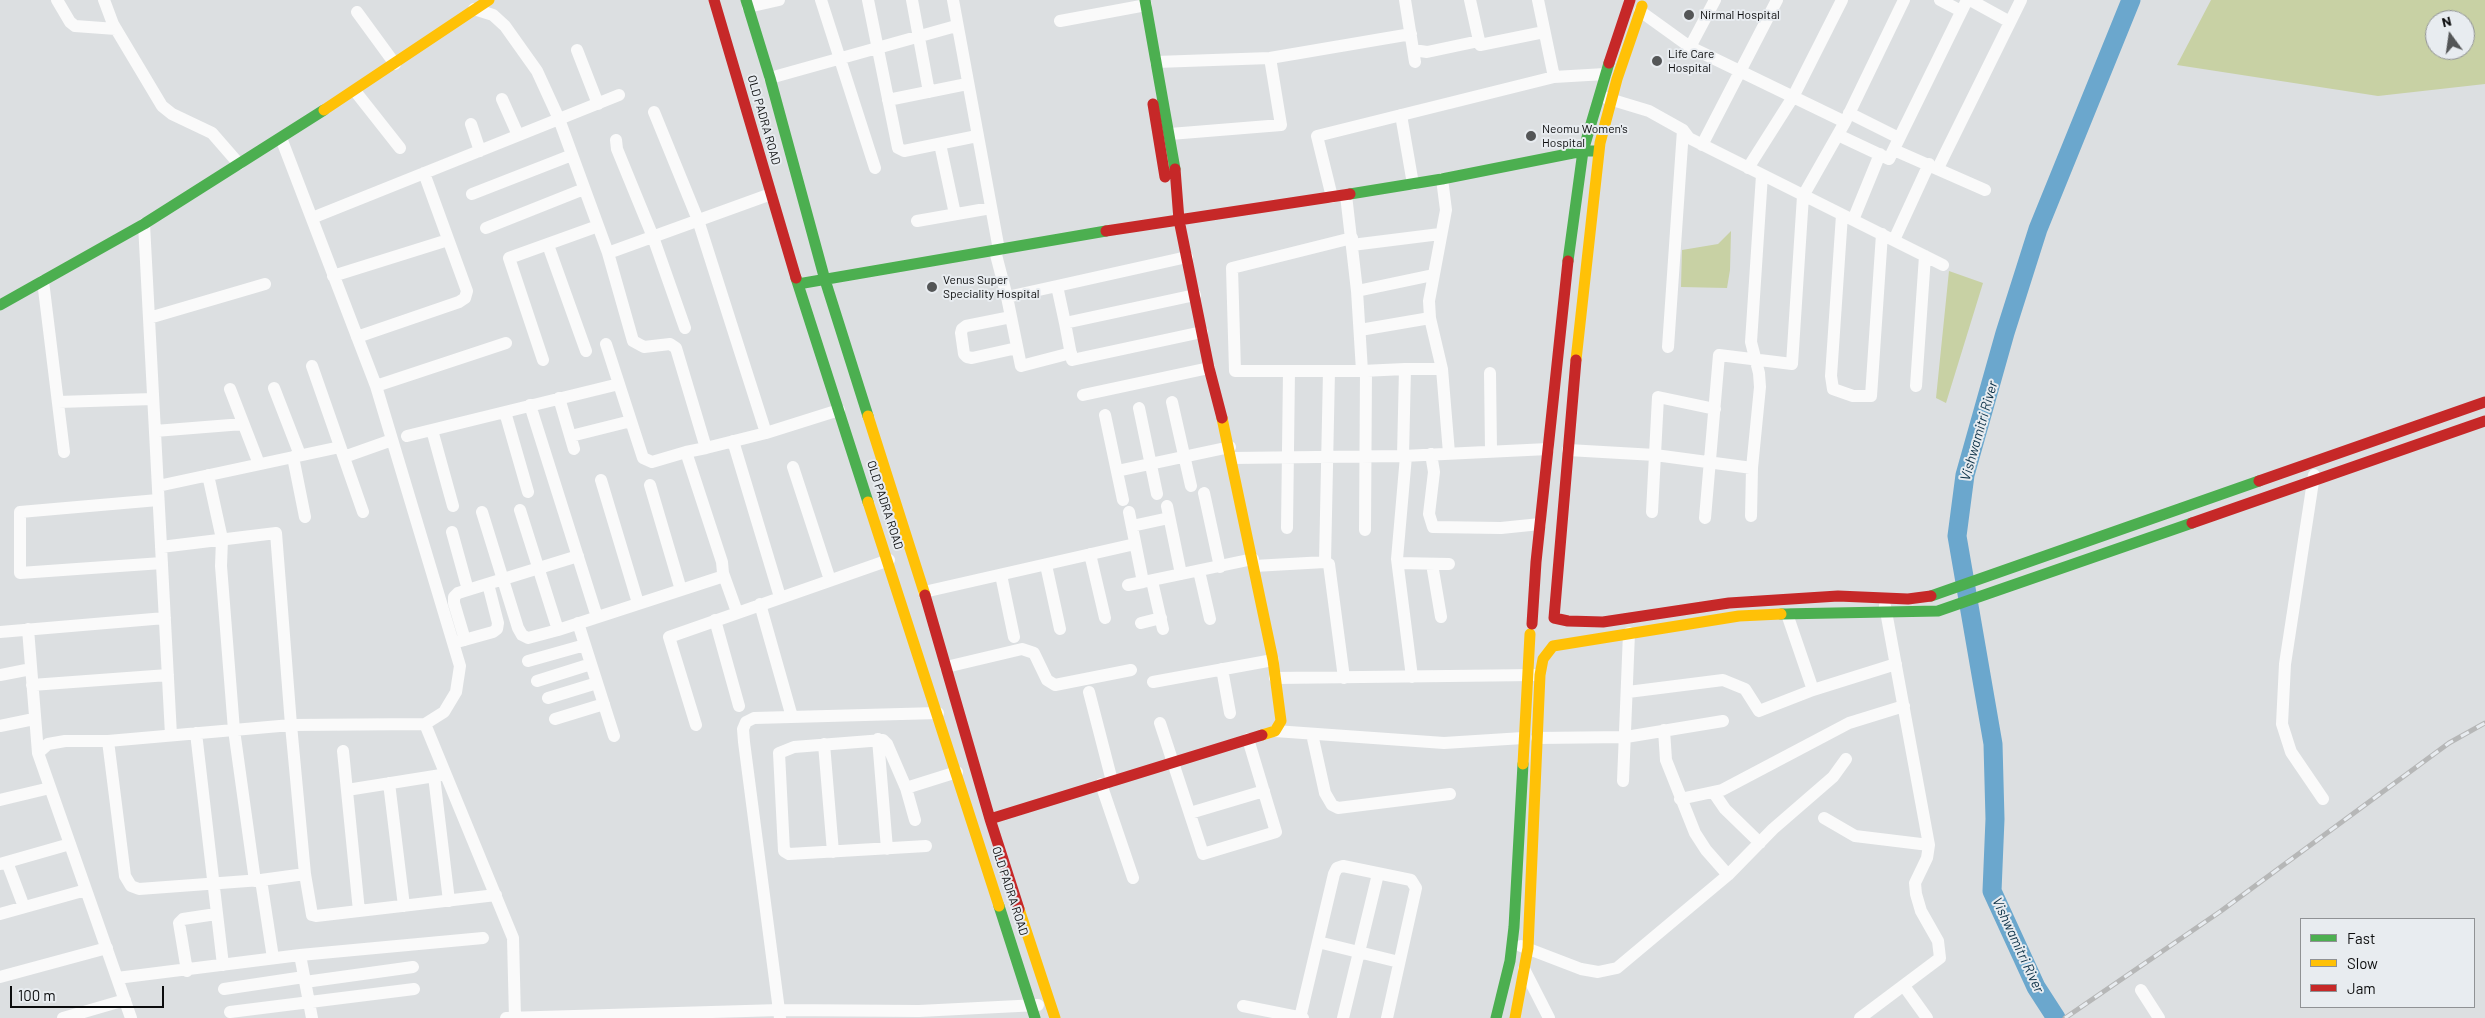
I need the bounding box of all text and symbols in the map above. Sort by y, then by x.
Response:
marker: Nirmal Hospital [1682,8,1696,22]
place label: Nirmal Hospital [1700,8,1780,22]
north arrow [2425,10,2475,60]
text: N [2440,12,2453,30]
place label: Life Care Hospital [1668,47,1714,75]
marker: Life Care Hospital [1650,54,1664,68]
street label: OLD PADRA ROAD [744,74,784,166]
place label: Neomu Women's Hospital [1542,122,1628,150]
marker: Neomu Women's Hospital [1524,129,1538,143]
place label: Venus Super Speciality Hospital [943,273,1040,301]
marker: Venus Super Speciality Hospital [925,280,939,294]
water label: Vishwamitri River [1957,379,2001,483]
street label: OLD PADRA ROAD [864,459,906,551]
street label: OLD PADRA ROAD [989,845,1031,937]
water label: Vishwamitri River [1989,895,2047,995]
legend [2300,918,2475,1008]
text: Fast [2347,929,2375,947]
text: Slow [2347,954,2378,972]
scale bar [12,976,166,1008]
text: Jam [2347,979,2376,997]
text: 100 m [18,986,56,1004]

